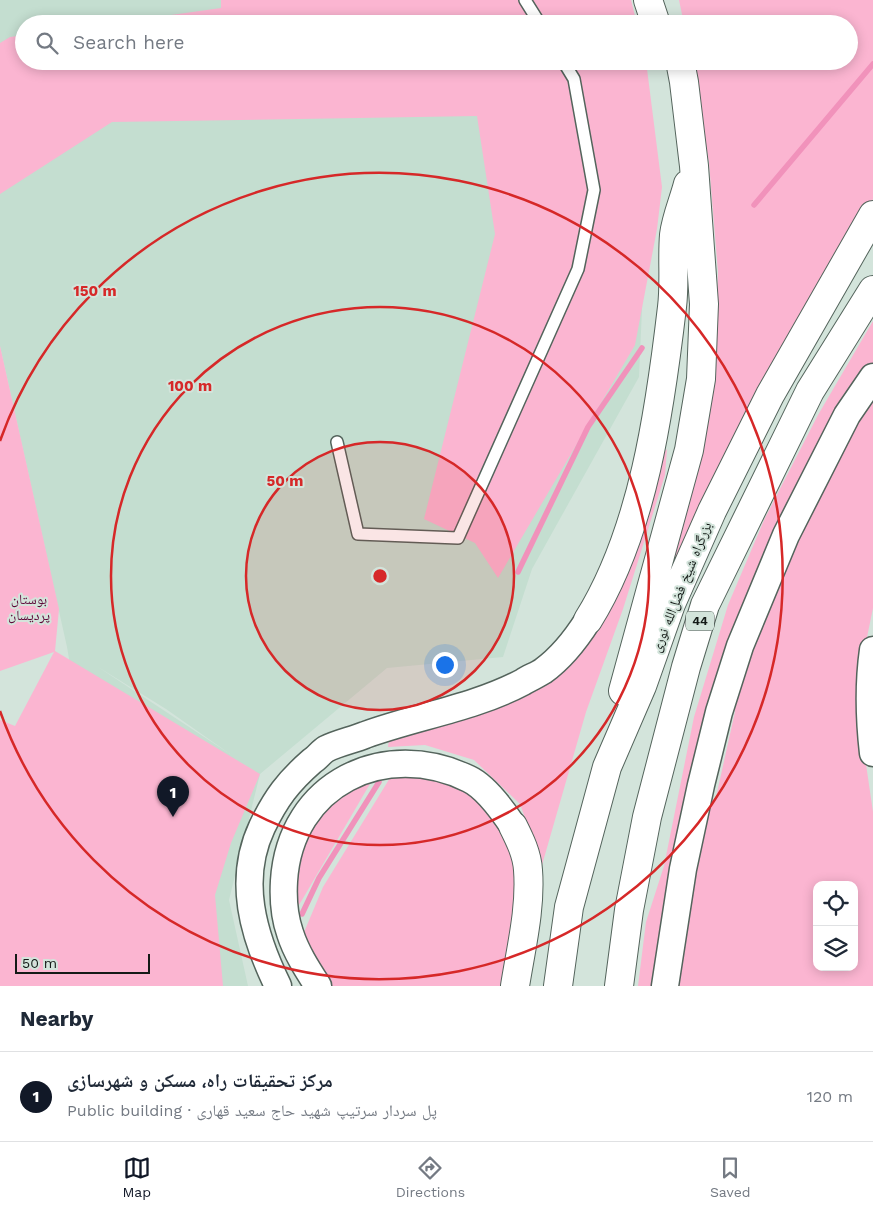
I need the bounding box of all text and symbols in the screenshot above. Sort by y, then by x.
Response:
search box [15,15,858,70]
icon: search [33,29,61,57]
text: Search here [73,31,184,54]
text: 150 m [73,282,117,300]
text: 100 m [168,377,212,395]
text: 50 m [267,472,303,490]
street label: بزرگراه شیخ فضل‌الله نوری [648,519,716,655]
centre of rings [371,567,389,585]
park label: بوستان پردیسان [8,591,50,624]
road number: 44 [686,612,714,630]
your location [432,652,458,678]
pin: 1 [157,776,189,817]
map controls [813,881,858,971]
button: locate [813,881,858,926]
button: layers [813,926,858,971]
scale bar [15,951,150,974]
text: 50 m [22,955,57,971]
text: Nearby [20,1006,93,1031]
text: مرکز تحقیقات راه، مسکن و شهرسازی [67,1069,333,1092]
text: 1 [33,1087,39,1106]
text: 120 m [807,1087,853,1106]
text: Public building · پل سردار سرتیپ شهید حاج سعید قهاری [67,1101,437,1120]
tab: Map [122,1154,151,1200]
tab: Directions [396,1154,465,1200]
tab: Saved [710,1154,751,1200]

